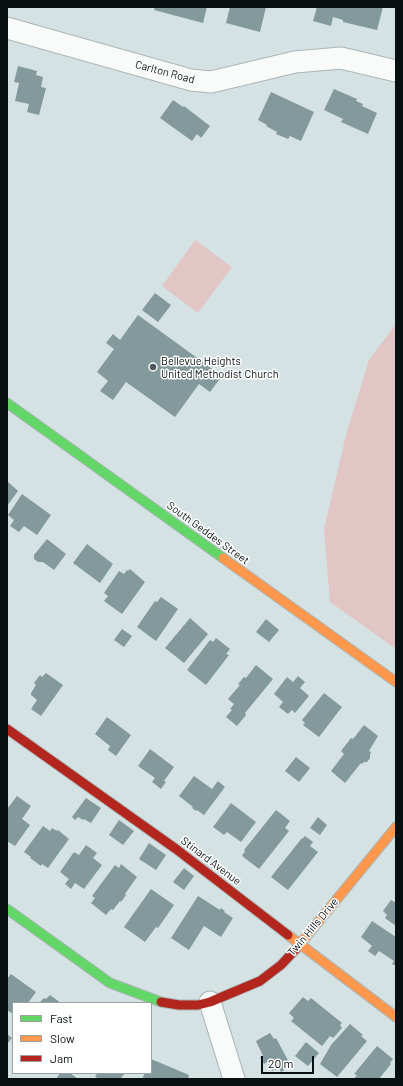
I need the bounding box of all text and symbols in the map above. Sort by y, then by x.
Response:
street label: Carlton Road [134,58,196,86]
place label: Bellevue Heights United Methodist Church [161,354,279,380]
marker: Bellevue Heights United Methodist Church [148,362,158,372]
street label: South Geddes Street [164,499,252,567]
street label: Stinard Avenue [178,834,244,888]
street label: Twin Hills Drive [285,895,341,959]
legend [12,1002,152,1074]
text: Fast [50,1011,73,1025]
text: Slow [50,1031,75,1045]
scale bar [263,1048,316,1074]
text: Jam [50,1051,73,1065]
text: 20 m [268,1056,294,1070]

